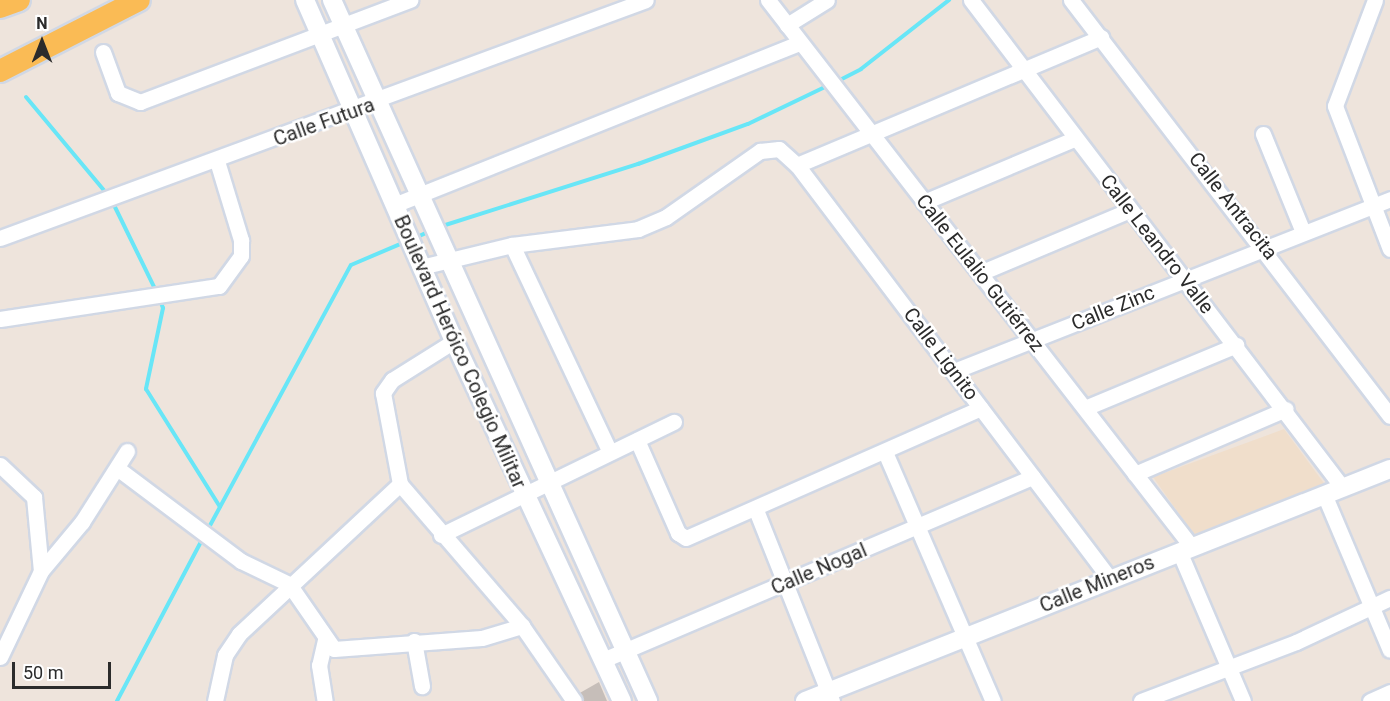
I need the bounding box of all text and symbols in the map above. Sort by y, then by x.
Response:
north arrow [12,12,72,72]
text: N [36,14,48,33]
street label: Calle Futura [270,93,378,151]
street label: Calle Antracita [1184,147,1282,265]
street label: Calle Leandro Valle [1095,170,1219,318]
street label: Calle Eulalio Gutiérrez [911,189,1049,357]
street label: Boulevard Heróico Colegio Militar [389,212,531,492]
street label: Calle Zinc [1068,280,1158,336]
street label: Calle Lignito [898,303,984,405]
street label: Calle Nogal [767,538,871,600]
street label: Calle Mineros [1036,550,1158,618]
scale bar [15,650,114,688]
text: 50 m [23,662,63,683]

